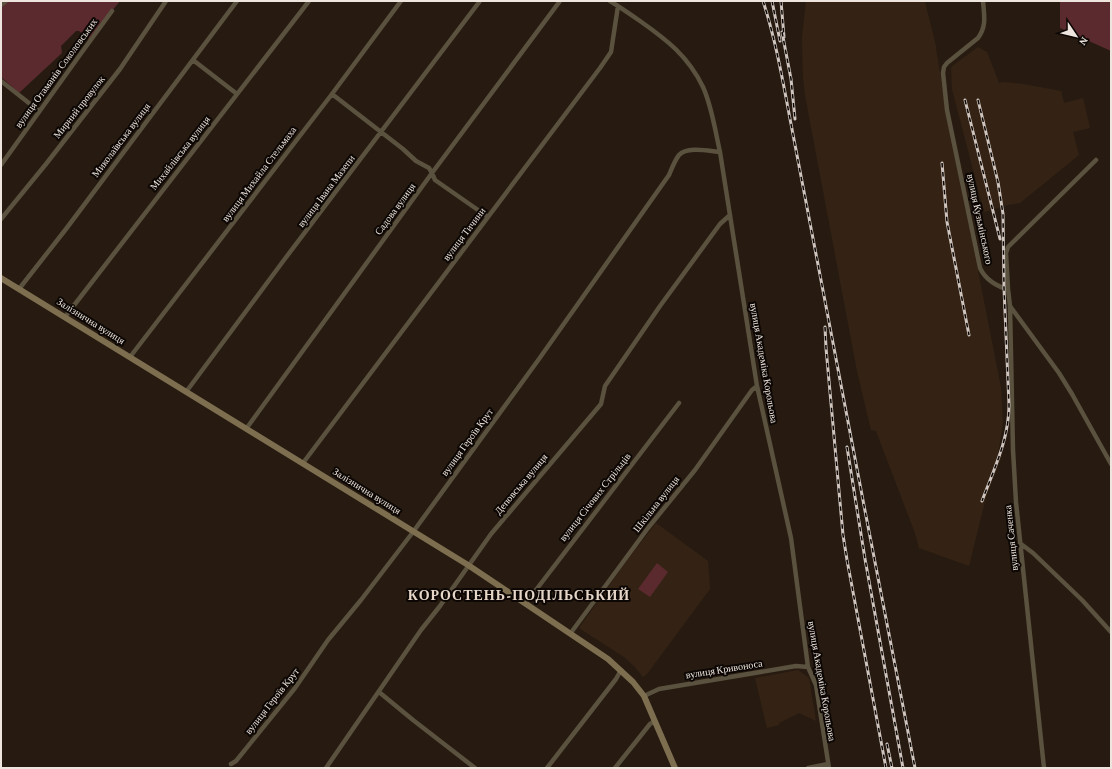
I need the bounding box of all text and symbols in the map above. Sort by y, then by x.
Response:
street label: вулиця Отаманів Соколовських [13,16,99,130]
north arrow [1056,16,1096,56]
text: N [1077,35,1091,49]
street label: Мирний провулок [51,73,107,140]
street label: Миколаївська вулиця [90,101,153,179]
street label: Михайлівська вулиця [148,114,212,192]
street label: вулиця Михайла Стельмаха [220,124,299,224]
street label: вулиця Івана Мазепи [295,152,357,229]
street label: вулиця Кузьмінського [965,173,995,265]
street label: Садова вулиця [373,181,418,237]
street label: вулиця Тичини [441,205,488,263]
street label: Залізнична вулиця [55,296,127,347]
street label: вулиця Академіка Корольова [748,302,780,424]
street label: вулиця Героїв Крут [439,406,496,478]
street label: Деповська вулиця [492,451,550,517]
street label: вулиця Січових Стрільців [557,451,633,543]
street label: Залізнична вулиця [331,466,403,517]
street label: Шкільна вулиця [631,473,682,534]
street label: вулиця Саченка [1002,504,1020,571]
district label: КОРОСТЕНЬ-ПОДІЛЬСЬКИЙ [408,587,630,603]
street label: вулиця Академіка Корольова [806,620,838,742]
street label: вулиця Кривоноса [685,657,764,680]
street label: вулиця Героїв Крут [243,665,302,736]

